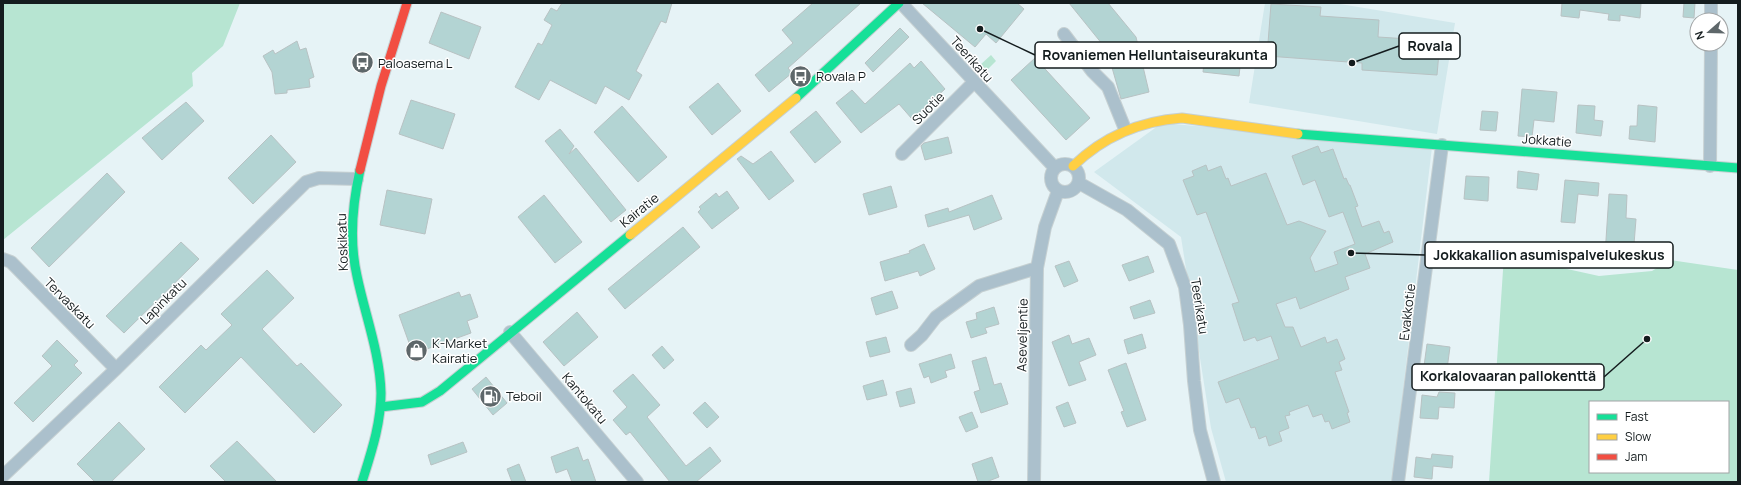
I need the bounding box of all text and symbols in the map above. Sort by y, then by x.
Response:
north arrow [1689,12,1729,52]
text: N [1691,29,1708,42]
street label: Teerikatu [946,32,998,86]
callout: Rovala [1399,33,1460,59]
text: Rovala [1408,36,1453,55]
callout: Rovaniemen Helluntaiseurakunta [1035,42,1276,68]
text: Rovaniemen Helluntaiseurakunta [1042,45,1268,64]
bus stop icon: Paloasema L [349,50,375,76]
place label: Paloasema L [378,54,453,72]
bus stop icon: Rovala P [787,63,813,89]
place label: Rovala P [816,67,866,85]
street label: Suotie [908,87,949,128]
street label: Jokkatie [1522,129,1573,151]
street label: Kairatie [616,188,663,231]
street label: Koskikatu [332,213,352,271]
callout: Jokkakallion asumispalvelukeskus [1425,242,1673,268]
text: Jokkakallion asumispalvelukeskus [1433,245,1665,264]
street label: Tervaskatu [40,273,100,333]
street label: Lapinkatu [136,274,190,328]
street label: Teerikatu [1187,277,1213,335]
street label: Evakkotie [1395,282,1419,341]
street label: Aseveljentie [1012,298,1032,372]
place label: K-Market Kairatie [432,334,487,367]
shop icon: K-Market Kairatie [404,337,430,363]
callout: Korkalovaaran pallokenttä [1412,364,1604,390]
text: Korkalovaaran pallokenttä [1420,366,1596,385]
street label: Kantokatu [558,369,612,427]
fuel station icon: Teboil [477,383,503,409]
place label: Teboil [506,387,542,405]
legend [1589,401,1729,473]
text: Fast [1625,408,1649,425]
text: Slow [1625,428,1651,445]
text: Jam [1625,448,1647,465]

